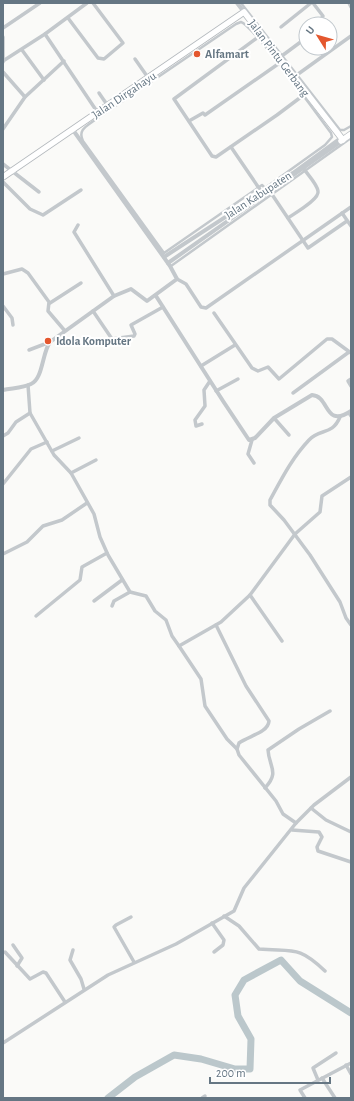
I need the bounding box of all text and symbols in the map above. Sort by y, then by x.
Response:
north arrow [298,16,338,56]
street label: Jalan Pintu Gerbang [246,17,312,99]
text: U [304,24,317,36]
place label: Alfamart [205,48,249,60]
marker: Alfamart [192,49,202,59]
street label: Jalan Dirgahayu [90,69,159,122]
street label: Jalan Kabupaten [222,169,294,221]
place label: Idola Komputer [56,335,132,347]
marker: Idola Komputer [43,336,53,346]
scale bar [210,1059,330,1085]
text: 200 m [216,1067,246,1079]

